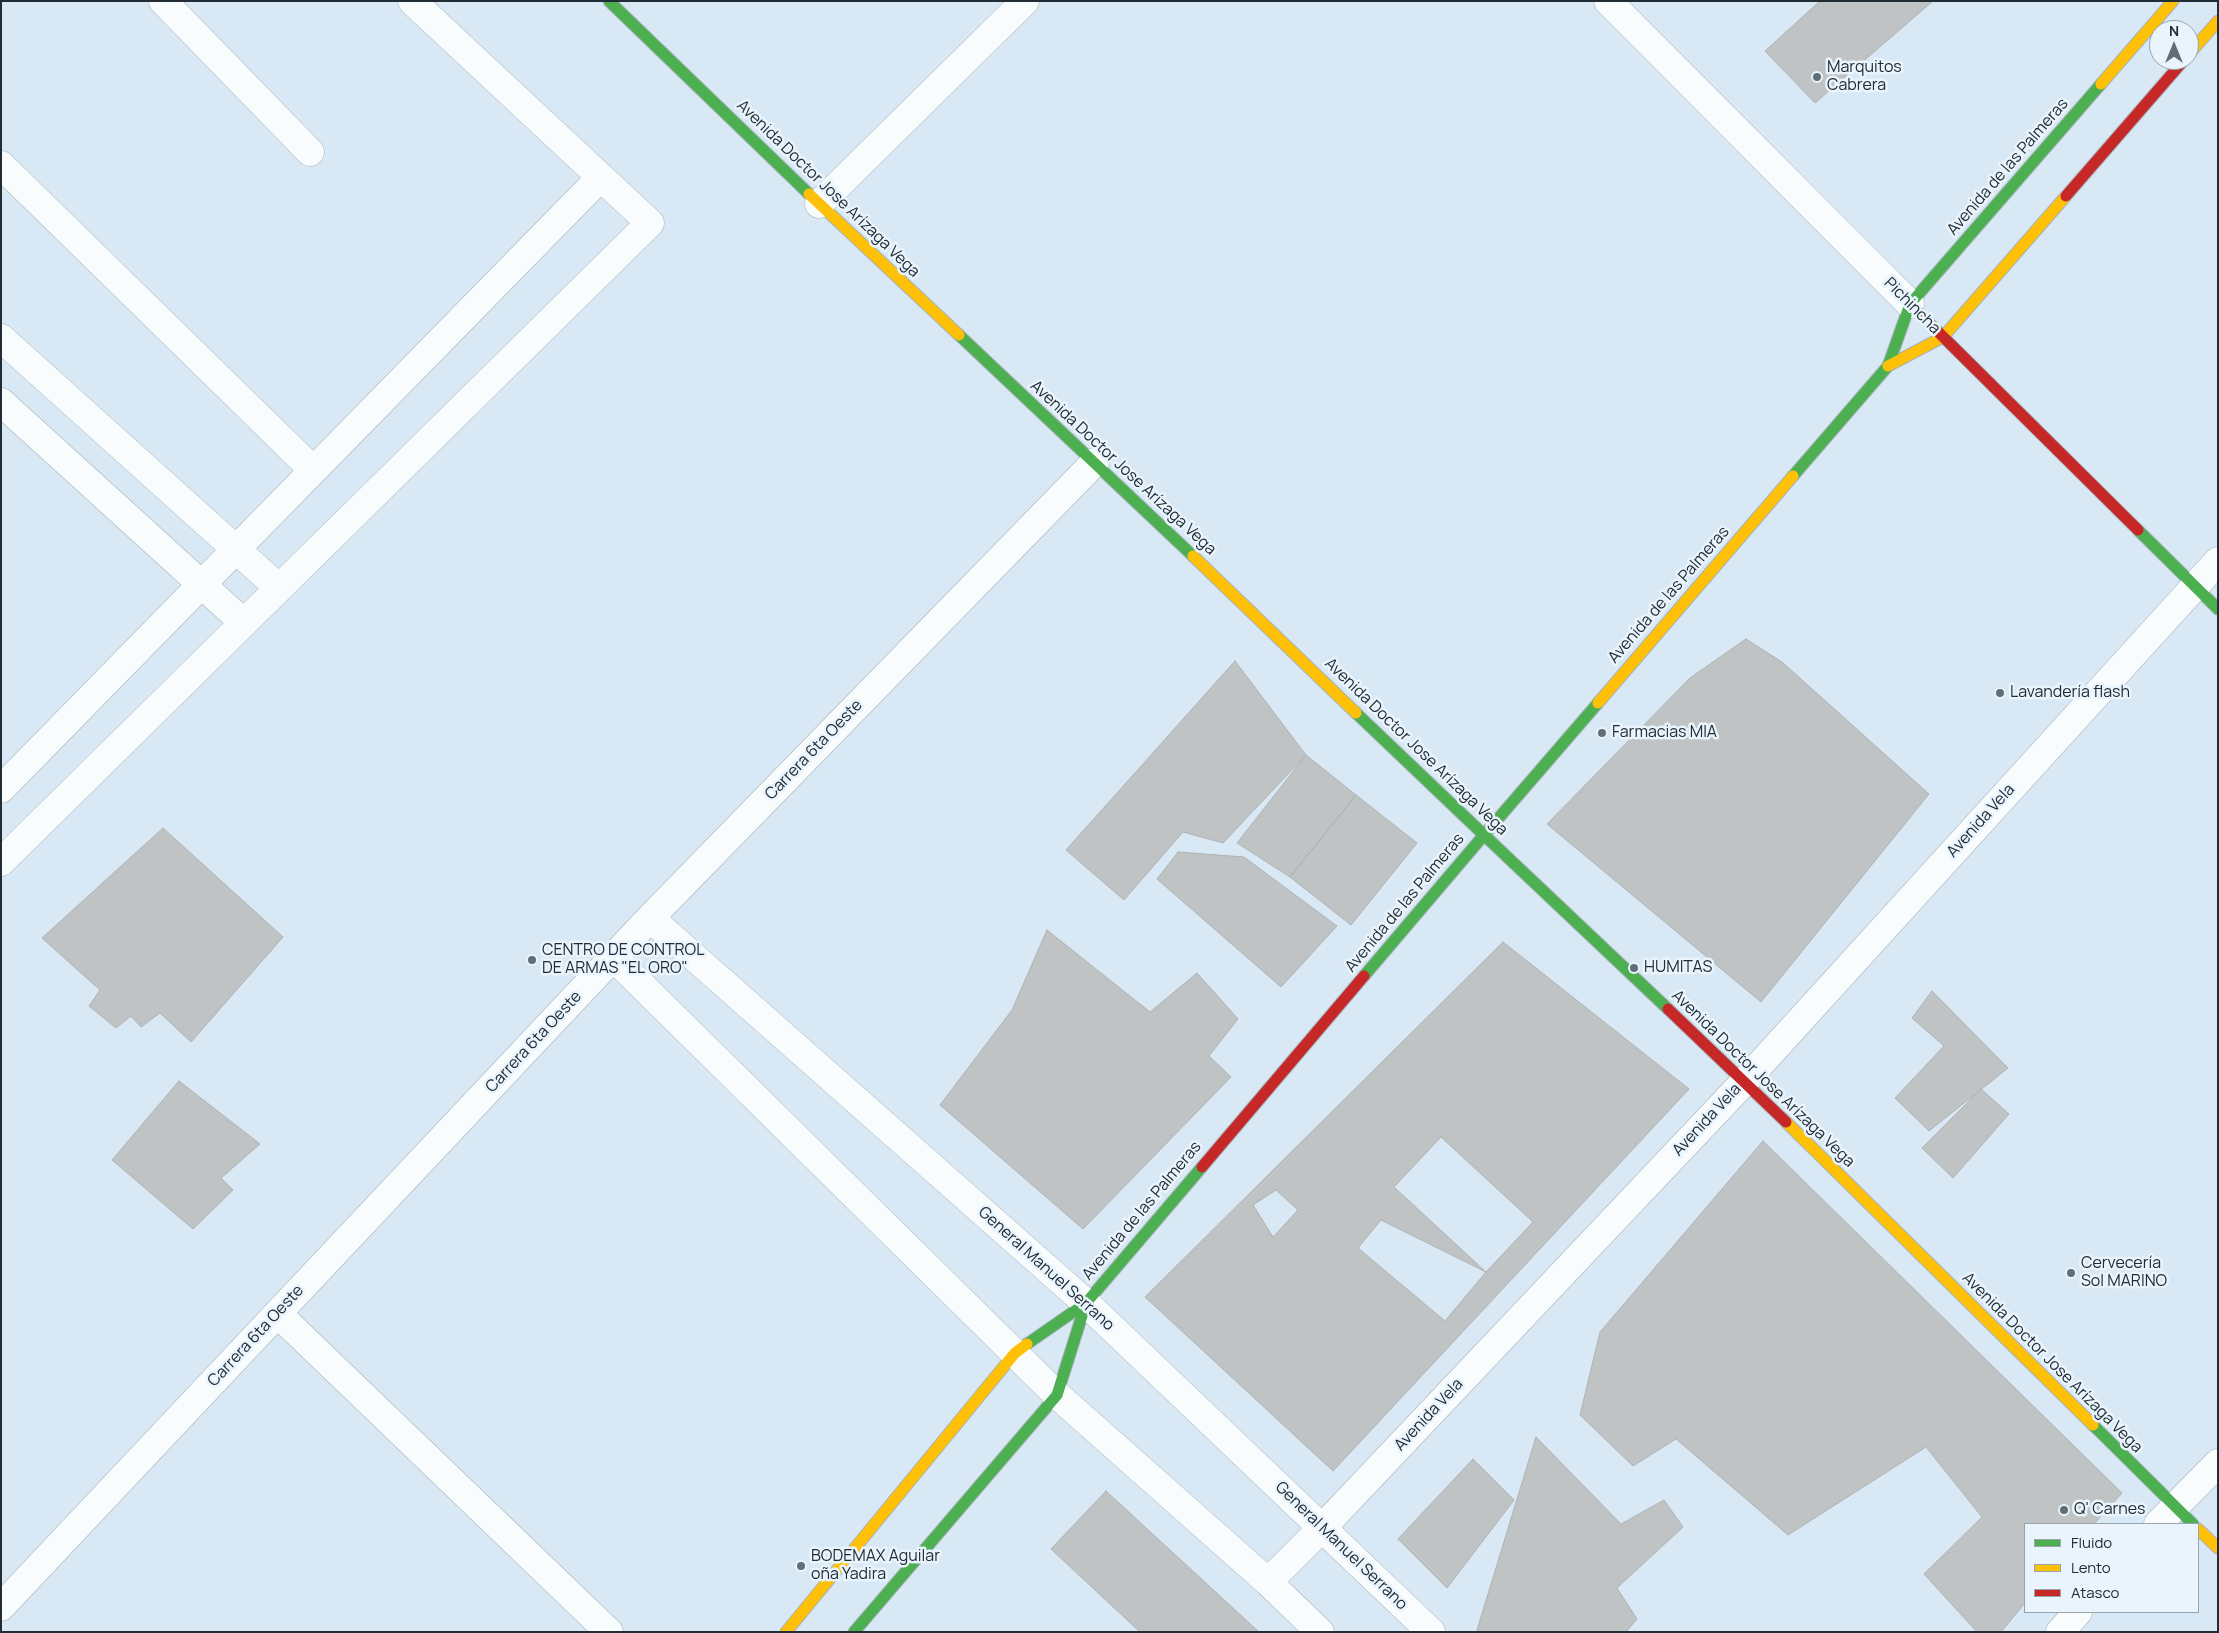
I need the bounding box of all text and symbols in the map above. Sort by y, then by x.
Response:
north arrow [2149,20,2199,70]
text: N [2169,21,2179,40]
place label: Marquitos Cabrera [1827,58,1902,96]
marker: Marquitos Cabrera [1811,71,1823,83]
street label: Avenida de las Palmeras [1943,95,2073,239]
street label: Avenida Doctor Jose Arízaga Vega [732,96,924,282]
street label: Pichincha [1880,274,1944,338]
street label: Avenida Doctor Jose Arízaga Vega [1026,377,1220,559]
street label: Avenida de las Palmeras [1604,523,1734,667]
street label: Avenida Doctor Jose Arízaga Vega [1320,654,1512,840]
place label: Lavandería flash [2010,683,2130,703]
marker: Lavandería flash [1994,687,2006,699]
street label: Carrera 6ta Oeste [761,696,867,804]
place label: Farmacias MIA [1612,723,1717,743]
marker: Farmacias MIA [1596,727,1608,739]
street label: Avenida Vela [1943,780,2019,862]
street label: Avenida de las Palmeras [1341,830,1469,976]
place label: CENTRO DE CONTROL DE ARMAS "EL ORO" [542,941,704,979]
marker: CENTRO DE CONTROL DE ARMAS "EL ORO" [526,954,538,966]
place label: HUMITAS [1644,958,1712,978]
marker: HUMITAS [1628,962,1640,974]
street label: Avenida Doctor Jose Arízaga Vega [1667,986,1859,1172]
street label: Carrera 6ta Oeste [482,987,586,1097]
street label: Avenida Vela [1669,1080,1745,1160]
street label: Avenida de las Palmeras [1078,1138,1206,1284]
street label: General Manuel Serrano [974,1203,1118,1335]
place label: Cervecería Sol MARINO [2081,1254,2167,1292]
marker: Cervecería Sol MARINO [2065,1267,2077,1279]
street label: Avenida Doctor Jose Arízaga Vega [1958,1269,2146,1457]
street label: Carrera 6ta Oeste [204,1281,308,1391]
street label: Avenida Vela [1391,1375,1467,1455]
street label: General Manuel Serrano [1271,1478,1411,1614]
place label: Q' Carnes [2074,1500,2145,1520]
marker: Q' Carnes [2058,1504,2070,1516]
legend [2024,1523,2199,1613]
text: Fluido [2071,1532,2112,1553]
place label: BODEMAX Aguilar oña Yadira [811,1547,940,1585]
text: Lento [2071,1557,2111,1578]
marker: BODEMAX Aguilar oña Yadira [795,1560,807,1572]
text: Atasco [2071,1582,2119,1603]

